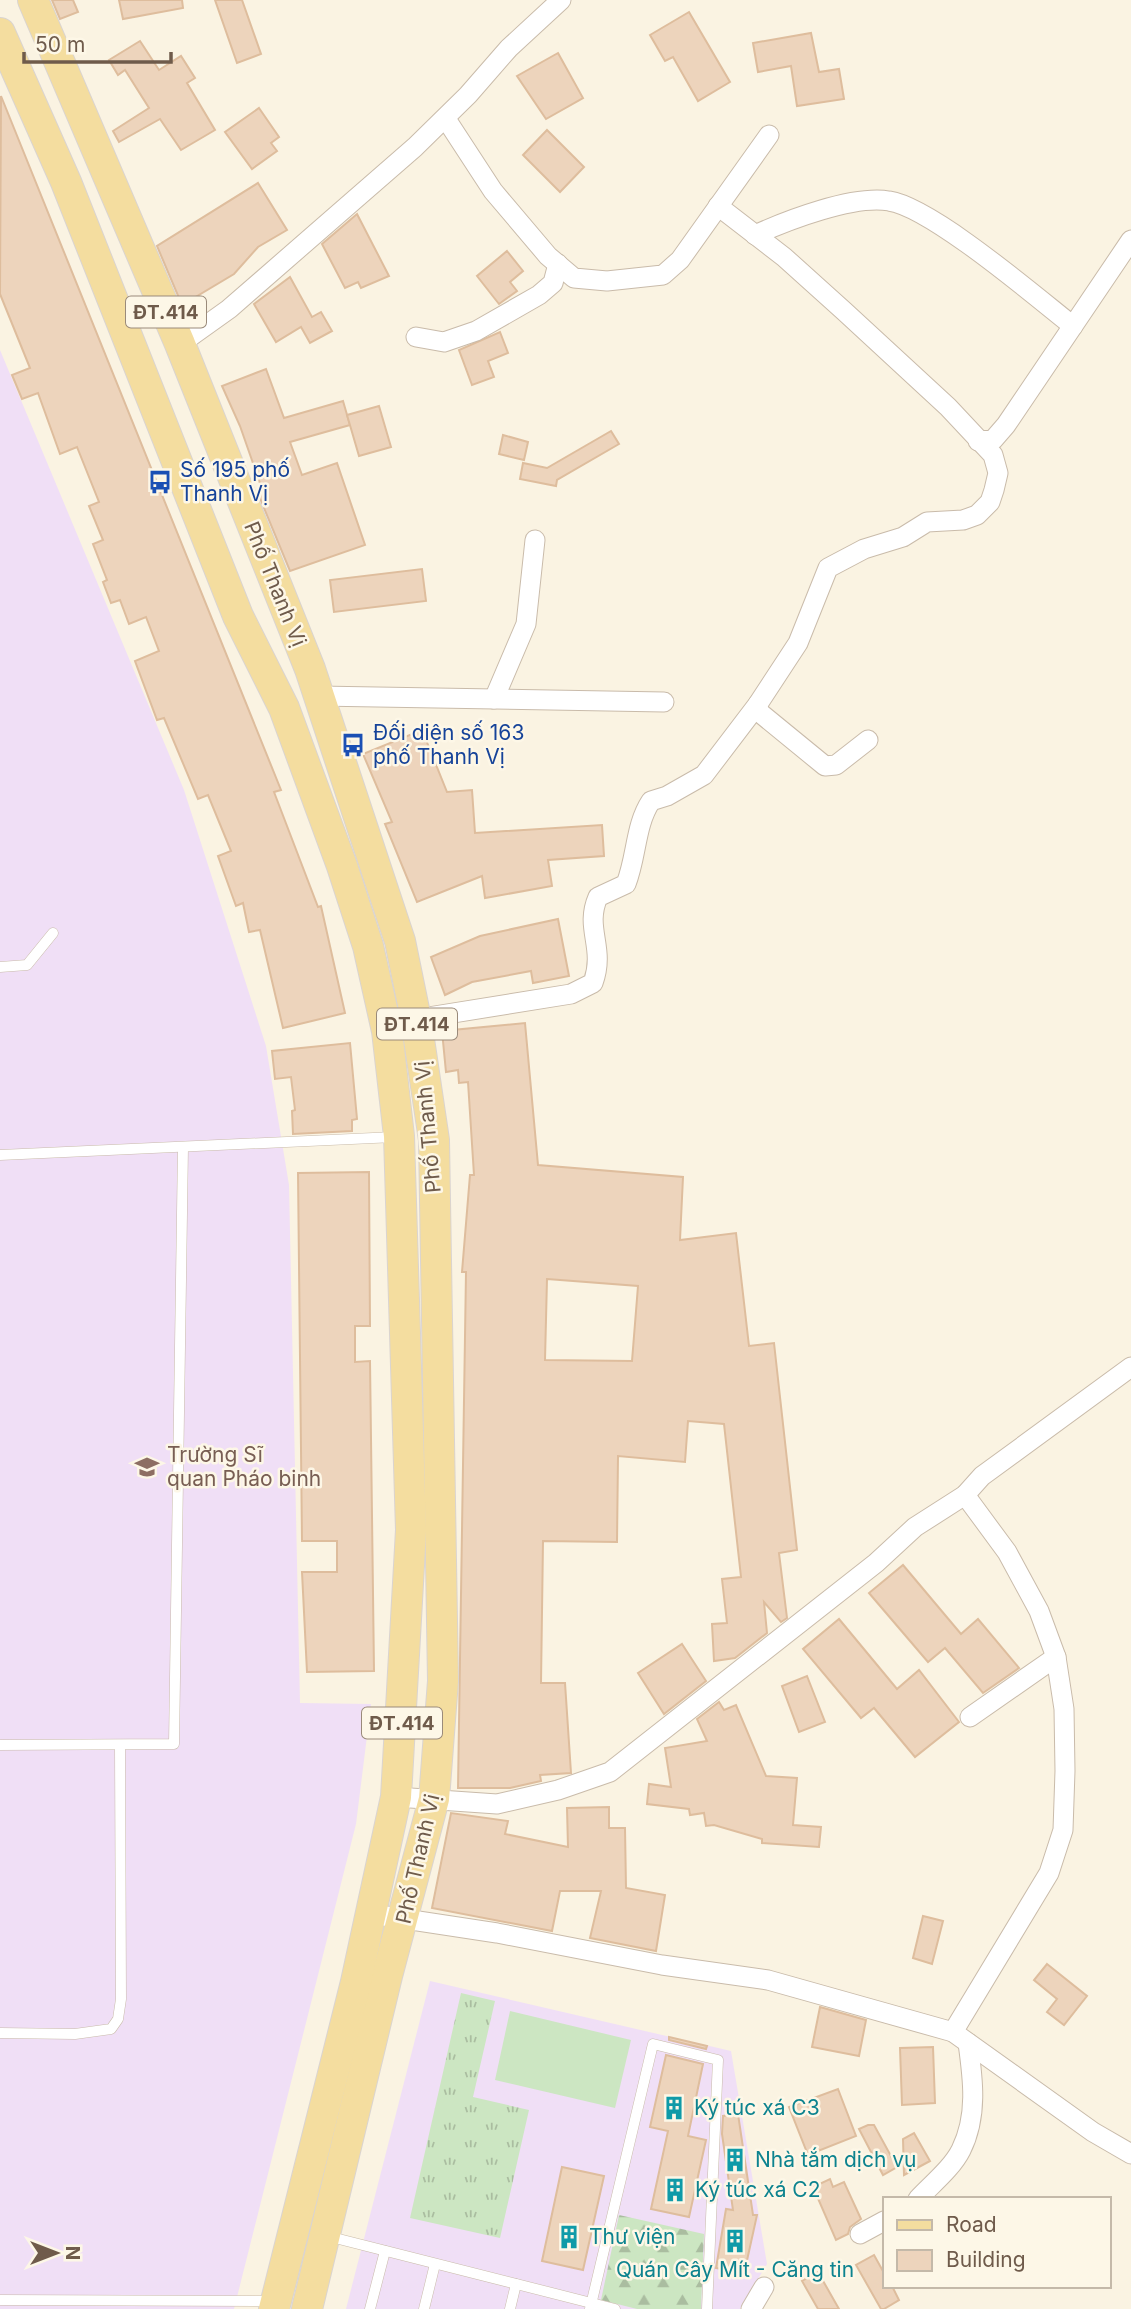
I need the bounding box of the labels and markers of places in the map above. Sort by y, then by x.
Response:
place label: Số 195 phố Thanh Vị [180,457,290,506]
bus stop icon: Số 195 phố Thanh Vị [146,468,174,496]
place label: Đối diện số 163 phố Thanh Vị [373,720,524,769]
bus stop icon: Đối diện số 163 phố Thanh Vị [339,731,367,759]
place label: Trường Sĩ quan Pháo binh [167,1442,321,1491]
school or university icon: Trường Sĩ quan Pháo binh [133,1453,161,1481]
building icon: Ký túc xá C3 [660,2094,688,2122]
place label: Ký túc xá C3 [694,2095,820,2120]
building icon: Nhà tắm dịch vụ [721,2146,749,2174]
place label: Nhà tắm dịch vụ [755,2147,917,2172]
building icon: Ký túc xá C2 [661,2176,689,2204]
place label: Ký túc xá C2 [695,2177,821,2202]
building icon: Thư viện [555,2223,583,2251]
place label: Thư viện [589,2224,675,2249]
building icon: Quán Cây Mít - Căng tin [721,2227,749,2255]
place label: Quán Cây Mít - Căng tin [616,2257,854,2282]

